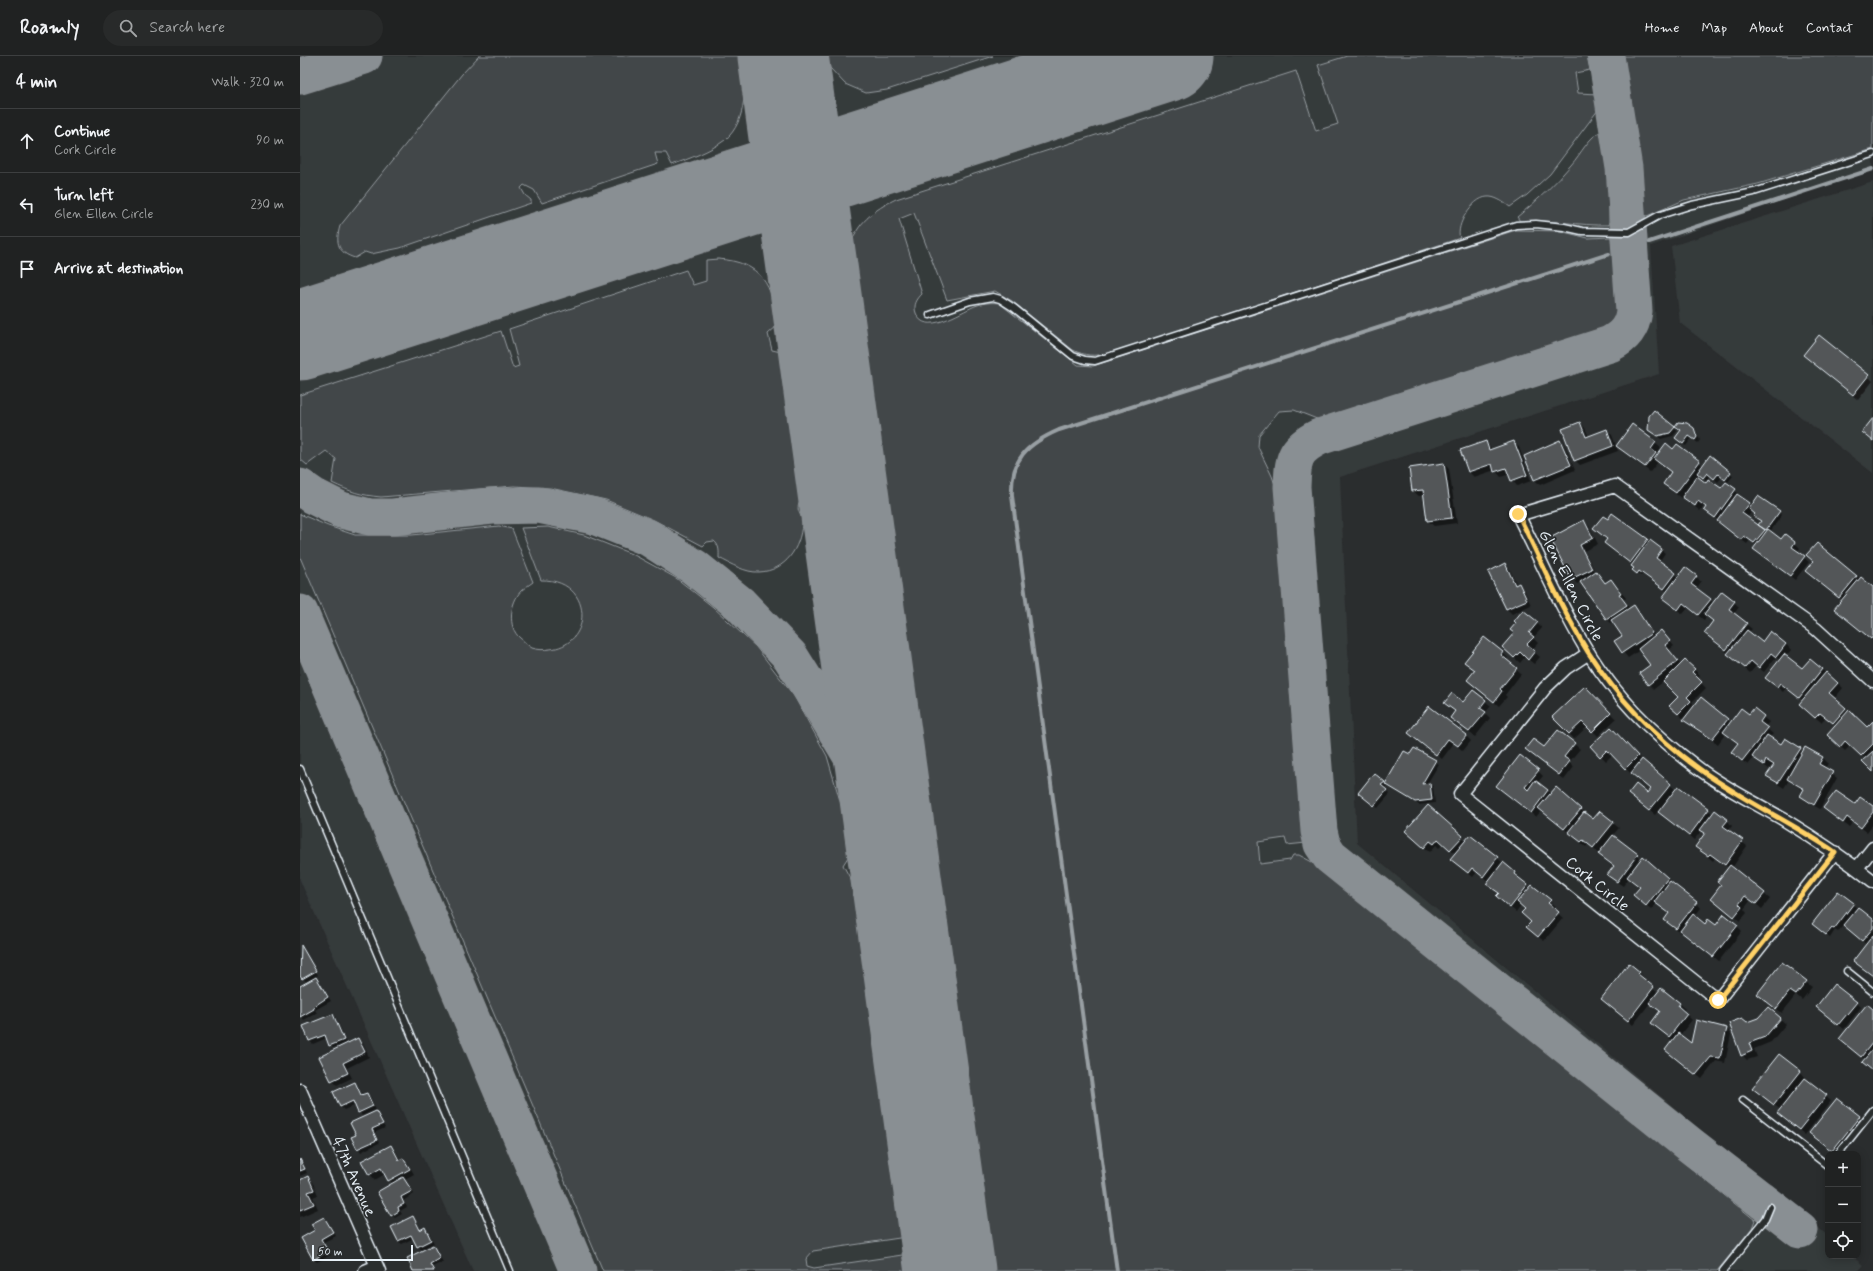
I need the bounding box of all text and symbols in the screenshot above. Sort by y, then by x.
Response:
search box [103,10,383,46]
text: Roamly [20,15,79,40]
icon: search [117,17,139,39]
text: Search here [149,18,225,38]
text: Home [1645,19,1679,37]
text: Map [1701,19,1727,37]
text: About [1749,19,1784,37]
text: Contact [1806,19,1853,37]
text: 4 min [16,71,57,93]
text: Walk · 320 m [211,74,284,91]
text: Continue [54,122,110,142]
icon: ahead [16,130,38,152]
text: 90 m [256,132,284,149]
text: Cork Circle [54,142,116,159]
text: Turn left [54,186,114,206]
icon: left [16,194,38,216]
text: 230 m [250,196,284,213]
text: Glen Ellen Circle [54,206,153,223]
icon: arrive [16,258,38,280]
text: Arrive at destination [54,259,183,279]
route end [1509,505,1527,523]
street label: Glen Ellen Circle [1534,526,1608,645]
street label: Cork Circle [1561,852,1633,916]
route start [1709,991,1727,1009]
street label: 47th Avenue [327,1133,381,1220]
map controls [1825,1151,1861,1259]
button: + [1825,1151,1861,1187]
button: − [1825,1187,1861,1223]
button: locate [1825,1223,1861,1259]
scale bar [312,1243,413,1262]
text: 50 m [318,1245,343,1259]

